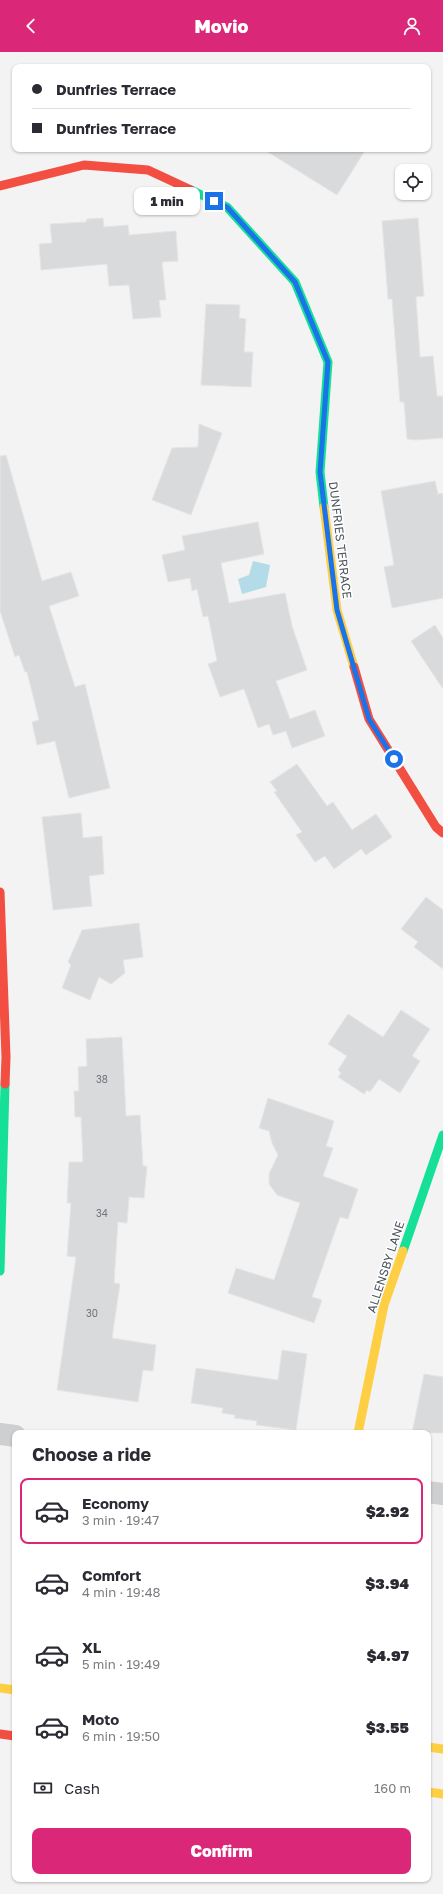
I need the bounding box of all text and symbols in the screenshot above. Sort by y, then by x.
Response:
icon: back [20,15,42,37]
text: Movio [195,15,248,37]
icon: person [401,15,423,37]
text: Dunfries Terrace [56,80,176,98]
text: Dunfries Terrace [56,119,176,137]
map controls [395,164,431,200]
button: locate [395,164,431,200]
callout: 1 min [134,187,200,215]
route end [205,192,223,210]
text: 1 min [150,193,184,209]
street label: DUNFRIES TERRACE [326,481,355,599]
route start [385,750,403,768]
house number: 38 [96,1073,108,1085]
house number: 34 [96,1207,108,1219]
street label: ALLENSBY LANE [364,1219,407,1315]
house number: 30 [86,1307,98,1319]
text: Choose a ride [32,1443,151,1465]
icon: car [34,1493,70,1529]
text: Economy [82,1494,149,1512]
text: $2.92 [366,1502,409,1520]
text: 3 min · 19:47 [82,1512,159,1528]
icon: car [34,1565,70,1601]
text: Comfort [82,1566,141,1584]
text: $3.94 [365,1574,409,1592]
text: 4 min · 19:48 [82,1584,161,1600]
icon: car [34,1637,70,1673]
text: XL [82,1638,101,1656]
text: $4.97 [367,1646,409,1664]
text: 5 min · 19:49 [82,1656,160,1672]
icon: car [34,1709,70,1745]
text: Moto [82,1710,119,1728]
text: $3.55 [366,1718,409,1736]
text: 6 min · 19:50 [82,1728,160,1744]
icon: cash [32,1777,54,1799]
text: Cash [64,1779,100,1797]
text: 160 m [374,1780,411,1796]
button: Confirm [32,1828,411,1874]

